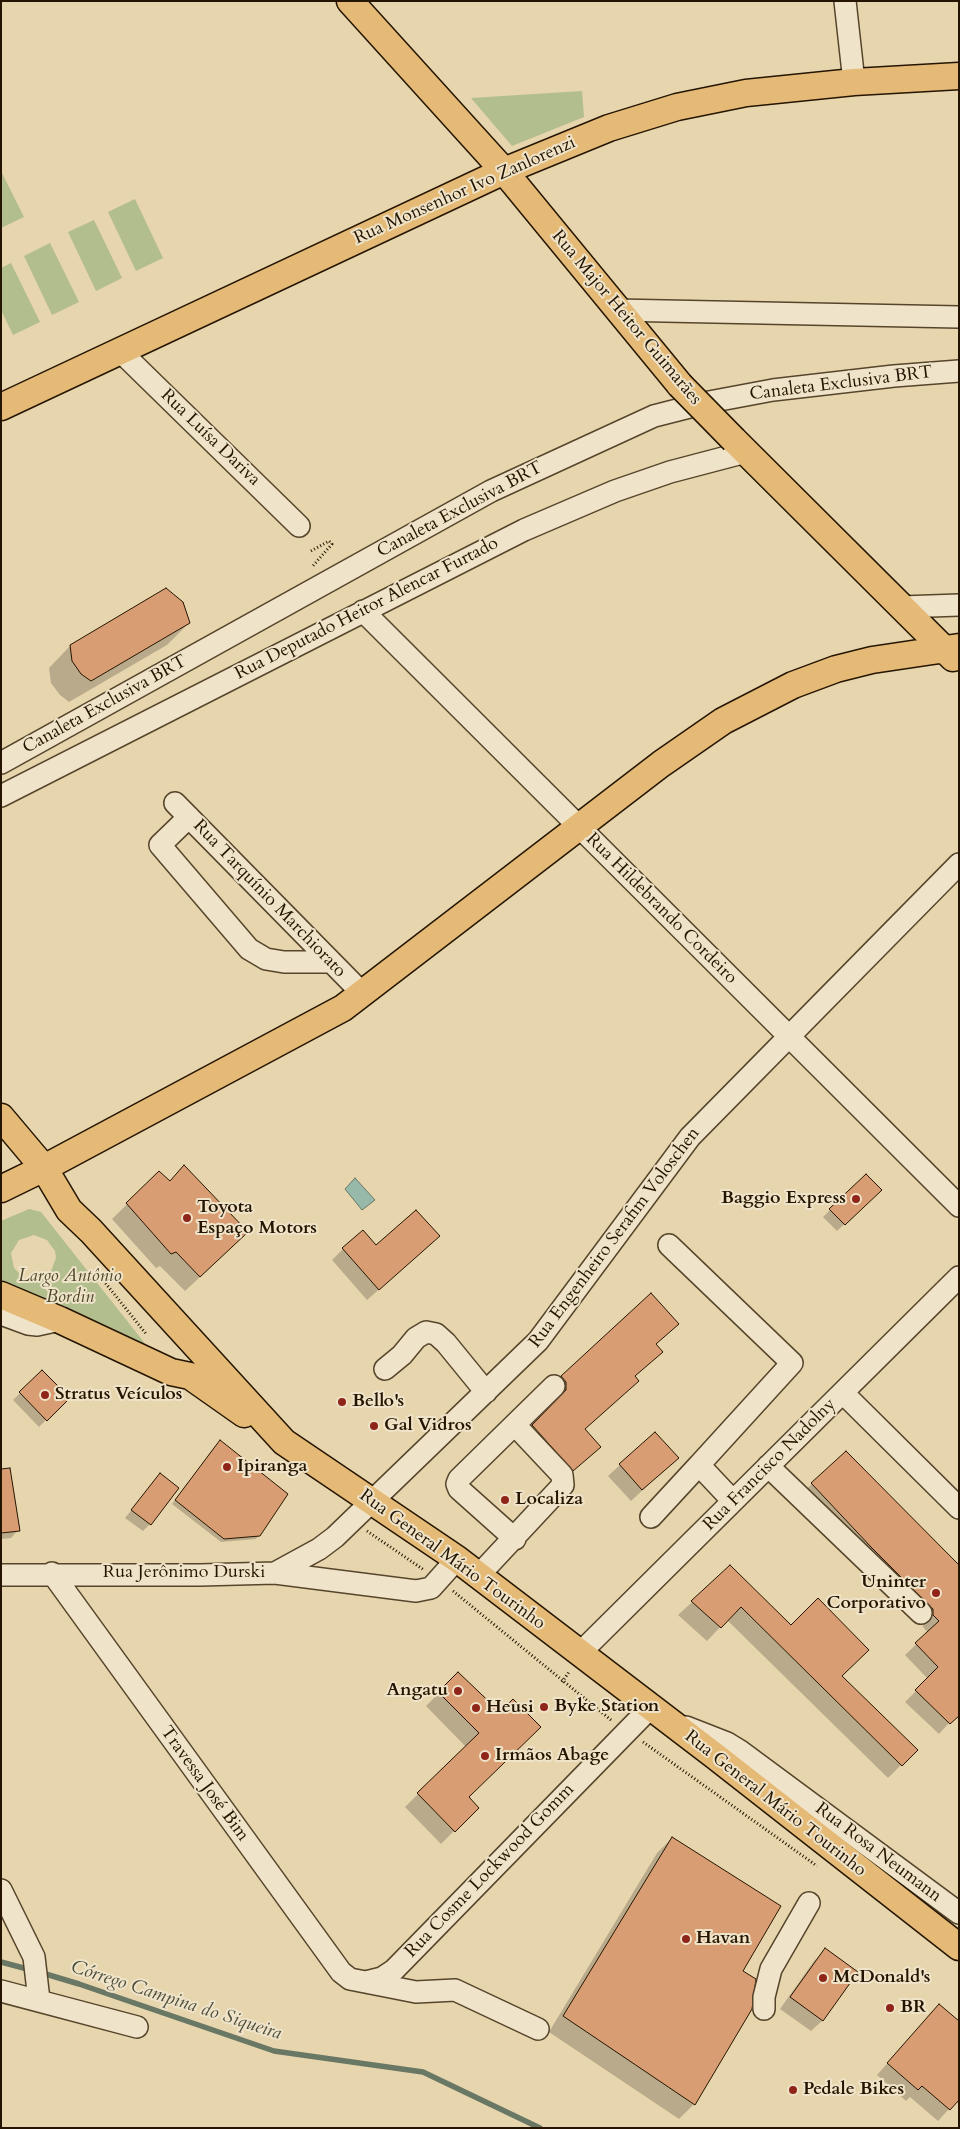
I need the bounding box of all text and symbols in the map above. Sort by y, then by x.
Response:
street label: Rua Monsenhor Ivo Zanlorenzi [351,132,579,250]
street label: Rua Major Heitor Guimarães [546,226,706,410]
street label: Canaleta Exclusiva BRT [748,362,934,406]
street label: Rua Luísa Dariva [156,385,264,491]
street label: Canaleta Exclusiva BRT [374,457,546,563]
street label: Rua Deputado Heitor Alencar Furtado [232,533,502,685]
street label: Canaleta Exclusiva BRT [19,651,191,759]
street label: Rua Tarquínio Marchiorato [188,816,350,982]
street label: Rua Hildebrando Cordeiro [581,829,741,989]
street label: Rua Engenheiro Serafim Voloschen [525,1123,705,1353]
place label: Baggio Express [721,1188,846,1210]
marker: Baggio Express [850,1193,862,1205]
place label: Toyota Espaço Motors [197,1197,317,1240]
marker: Toyota Espaço Motors [181,1212,193,1224]
park label: Largo Antônio Bordin [18,1266,122,1308]
place label: Stratus Veículos [55,1384,182,1406]
marker: Stratus Veículos [39,1389,51,1401]
place label: Bello's [352,1391,404,1413]
street label: Rua Francisco Nadolny [699,1394,841,1536]
marker: Bello's [336,1396,348,1408]
place label: Gal Vidros [384,1415,472,1437]
marker: Gal Vidros [368,1420,380,1432]
place label: Ipiranga [237,1456,307,1478]
marker: Ipiranga [221,1461,233,1473]
street label: Rua General Mário Tourinho [355,1485,549,1635]
place label: Localiza [515,1489,583,1511]
marker: Localiza [499,1494,511,1506]
street label: Rua Jerônimo Durski [103,1562,265,1584]
place label: Uninter Corporativo [827,1572,926,1615]
marker: Uninter Corporativo [930,1587,942,1599]
place label: Angatu [386,1680,448,1702]
marker: Angatu [452,1685,464,1697]
place label: Byke Station [554,1696,659,1718]
place label: Heusi [486,1697,534,1719]
marker: Byke Station [538,1701,550,1713]
marker: Heusi [470,1702,482,1714]
street label: Travessa José Bim [155,1722,253,1846]
street label: Rua General Mário Tourinho [680,1726,870,1882]
place label: Irmãos Abage [495,1745,609,1767]
marker: Irmãos Abage [479,1750,491,1762]
street label: Rua Cosme Lockwood Gomm [401,1779,579,1963]
street label: Rua Rosa Neumann [811,1798,945,1908]
place label: Havan [696,1928,750,1950]
marker: Havan [680,1933,692,1945]
water label: Córrego Campina do Siqueira [68,1956,284,2046]
place label: McDonald's [833,1967,930,1989]
marker: McDonald's [817,1972,829,1984]
place label: BR [900,1997,926,2019]
marker: BR [884,2002,896,2014]
place label: Pedale Bikes [803,2079,904,2101]
marker: Pedale Bikes [787,2084,799,2096]

